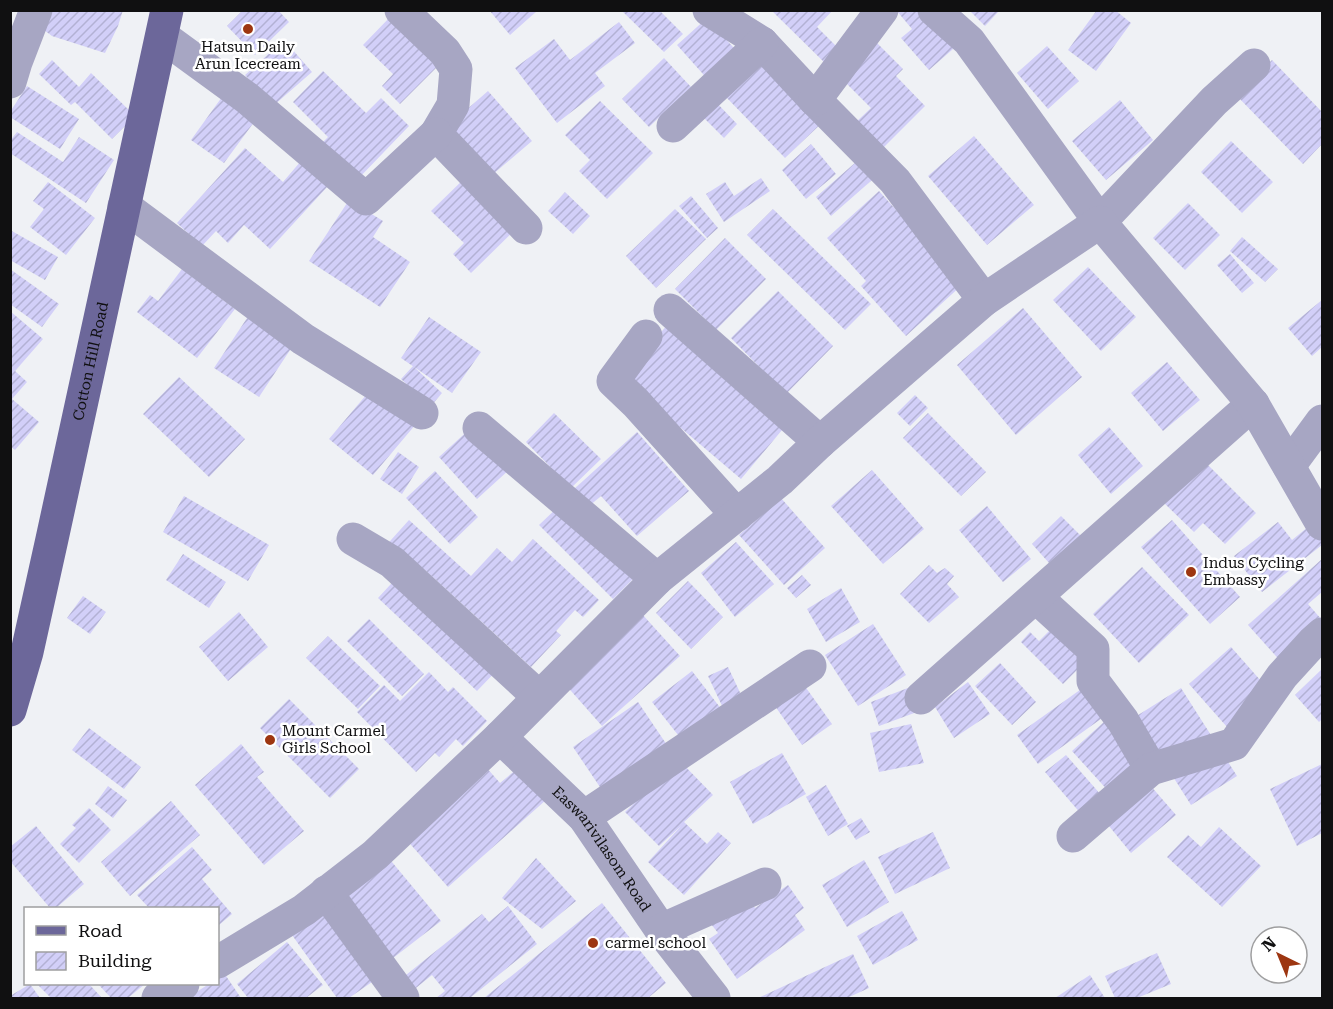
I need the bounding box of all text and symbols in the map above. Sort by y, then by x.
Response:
marker: Hatsun Daily Arun Icecream [241,22,255,36]
place label: Hatsun Daily Arun Icecream [195,38,301,73]
street label: Cotton Hill Road [69,300,112,422]
place label: Indus Cycling Embassy [1203,554,1304,589]
marker: Indus Cycling Embassy [1184,565,1198,579]
place label: Mount Carmel Girls School [282,722,386,757]
marker: Mount Carmel Girls School [263,733,277,747]
street label: Easwarivilasom Road [548,783,655,915]
legend [24,907,219,985]
text: Road [78,920,123,941]
north arrow [1249,925,1309,985]
text: N [1258,933,1280,956]
place label: carmel school [605,934,706,952]
marker: carmel school [586,936,600,950]
text: Building [78,950,152,971]

